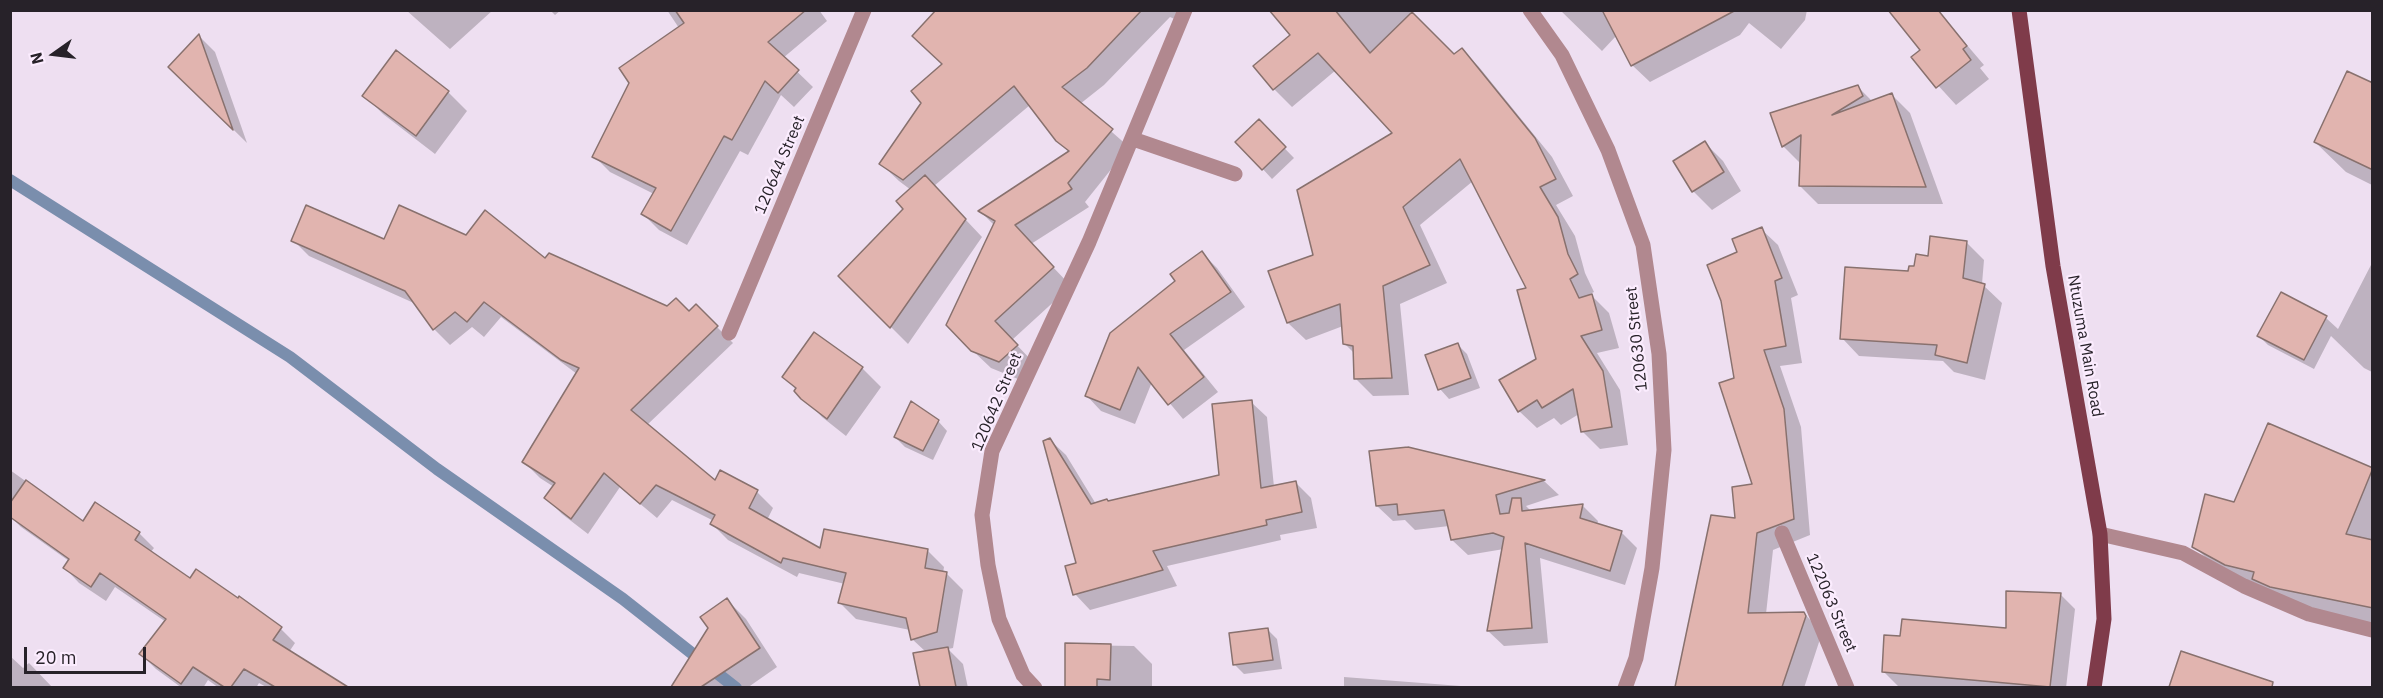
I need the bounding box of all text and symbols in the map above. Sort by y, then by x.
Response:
north arrow [24,24,84,84]
text: N [25,50,48,66]
street label: 120644 Street [751,113,809,217]
street label: Ntuzuma Main Road [2063,273,2107,419]
street label: 120630 Street [1622,286,1652,392]
street label: 120642 Street [968,350,1026,454]
street label: 122063 Street [1802,551,1860,655]
scale bar [27,635,148,673]
text: 20 m [35,646,77,669]

